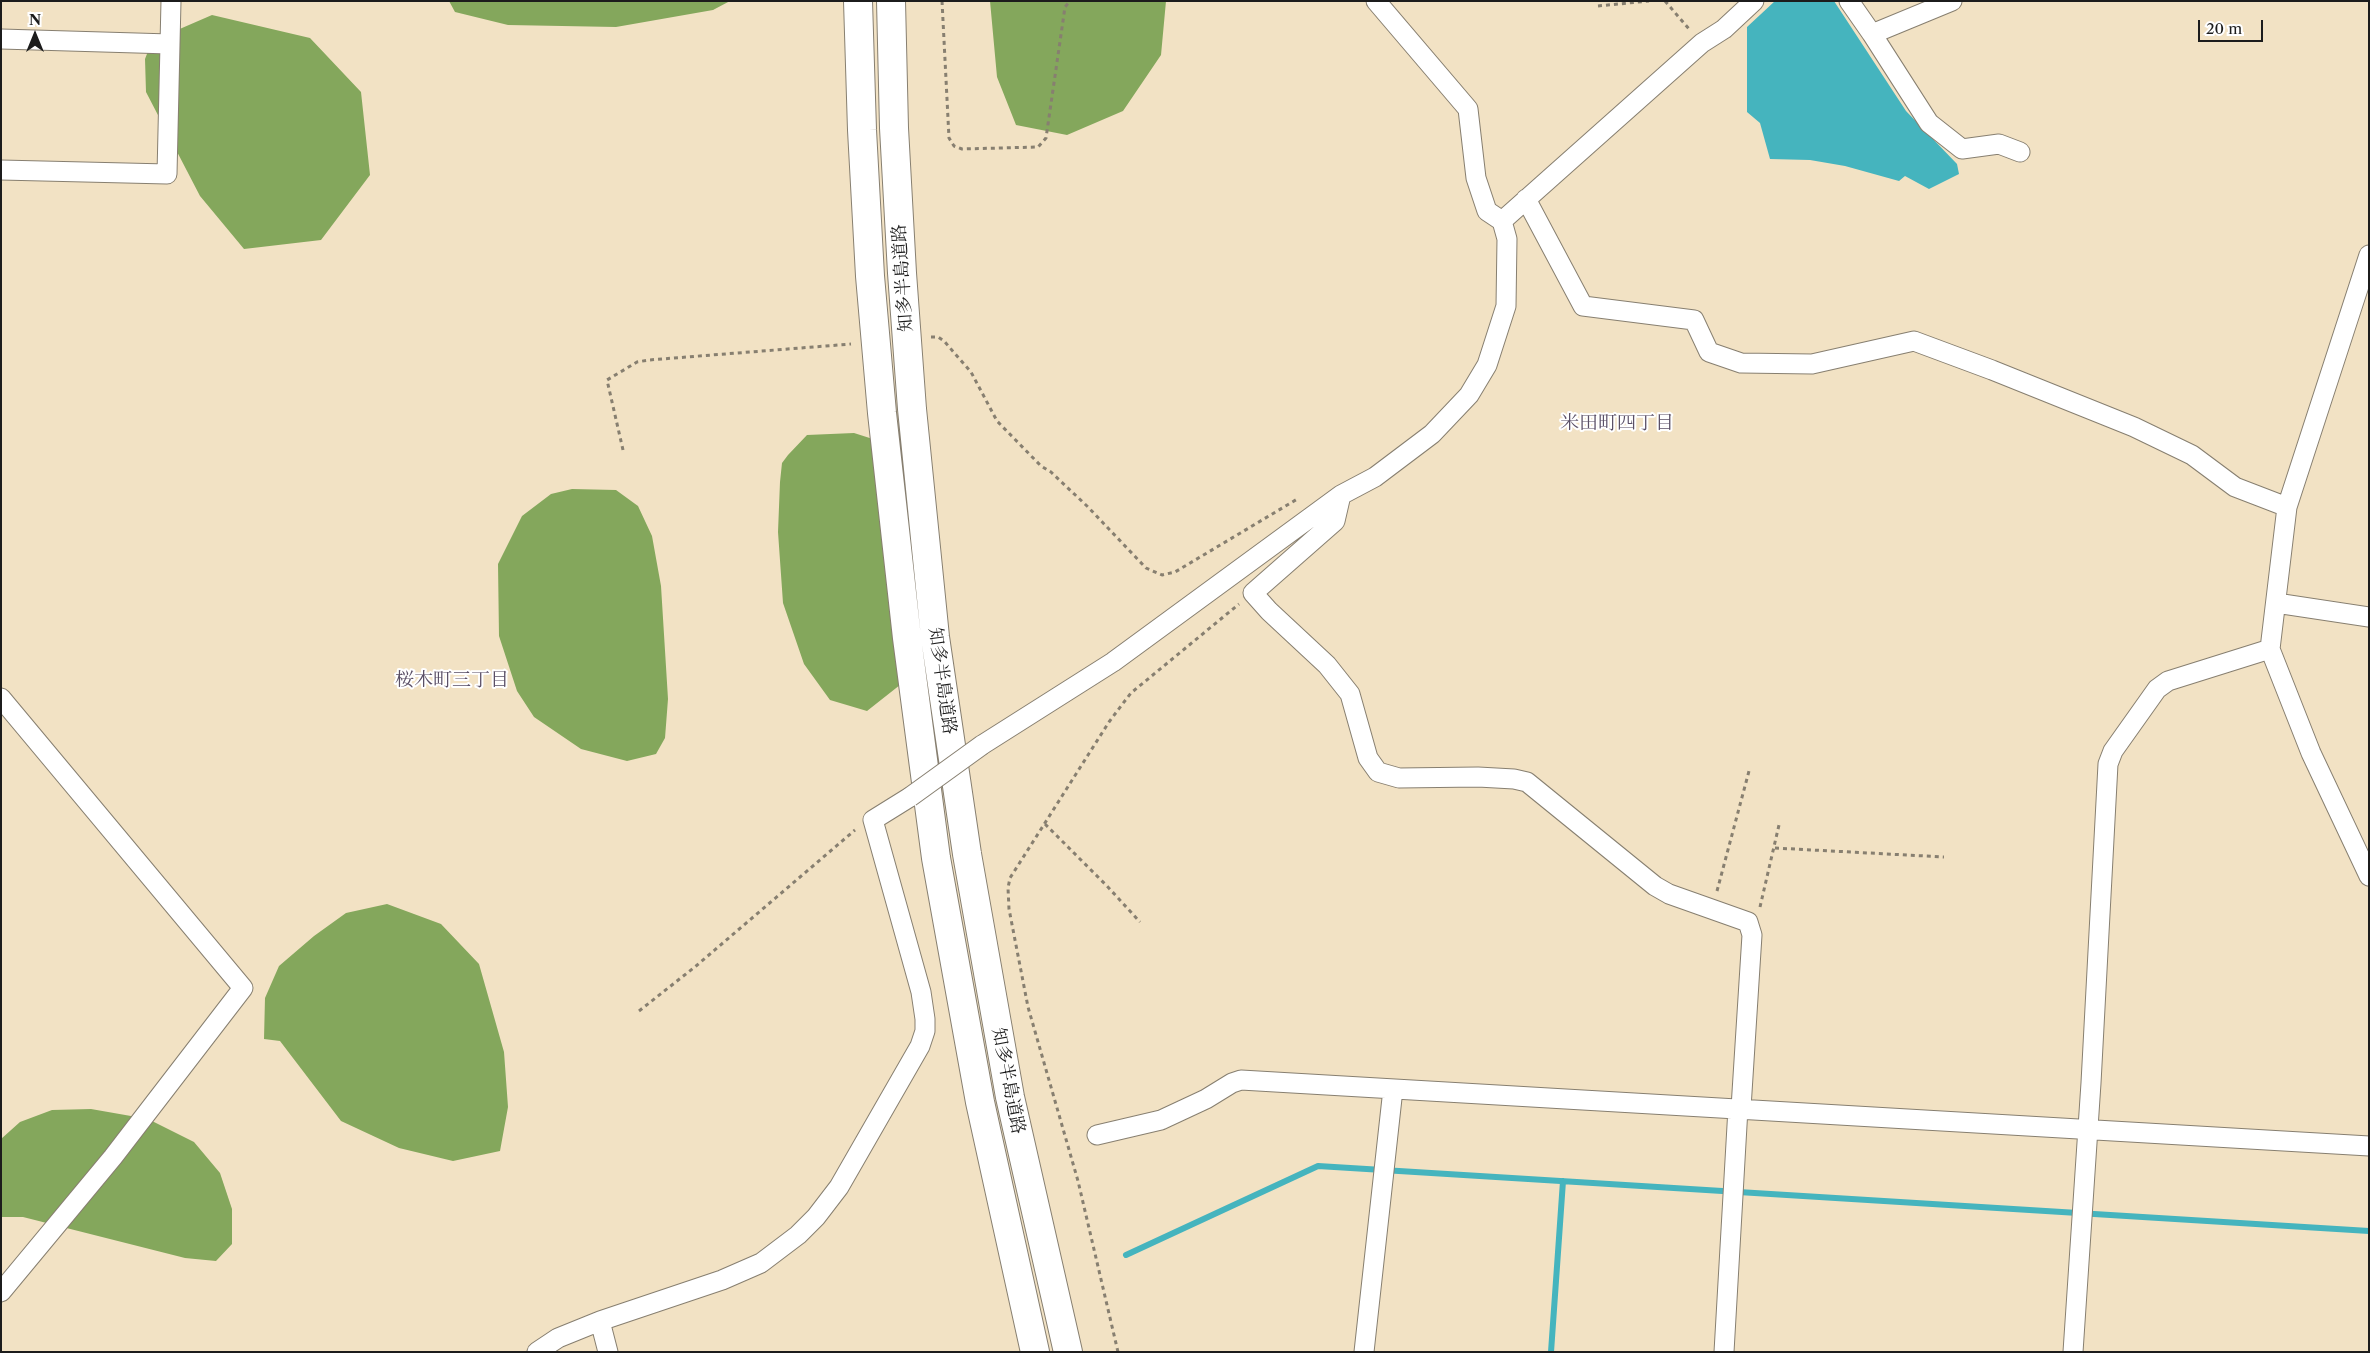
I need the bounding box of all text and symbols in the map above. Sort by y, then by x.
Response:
north arrow [10,10,60,60]
scale bar [2200,10,2265,42]
text: N [29,11,41,29]
text: 20 m [2206,19,2242,38]
street label: 知多半島道路 [888,223,918,333]
district label: 米田町四丁目 [1560,413,1674,435]
street label: 知多半島道路 [924,626,960,736]
district label: 桜木町三丁目 [395,670,509,692]
street label: 知多半島道路 [987,1026,1029,1136]

